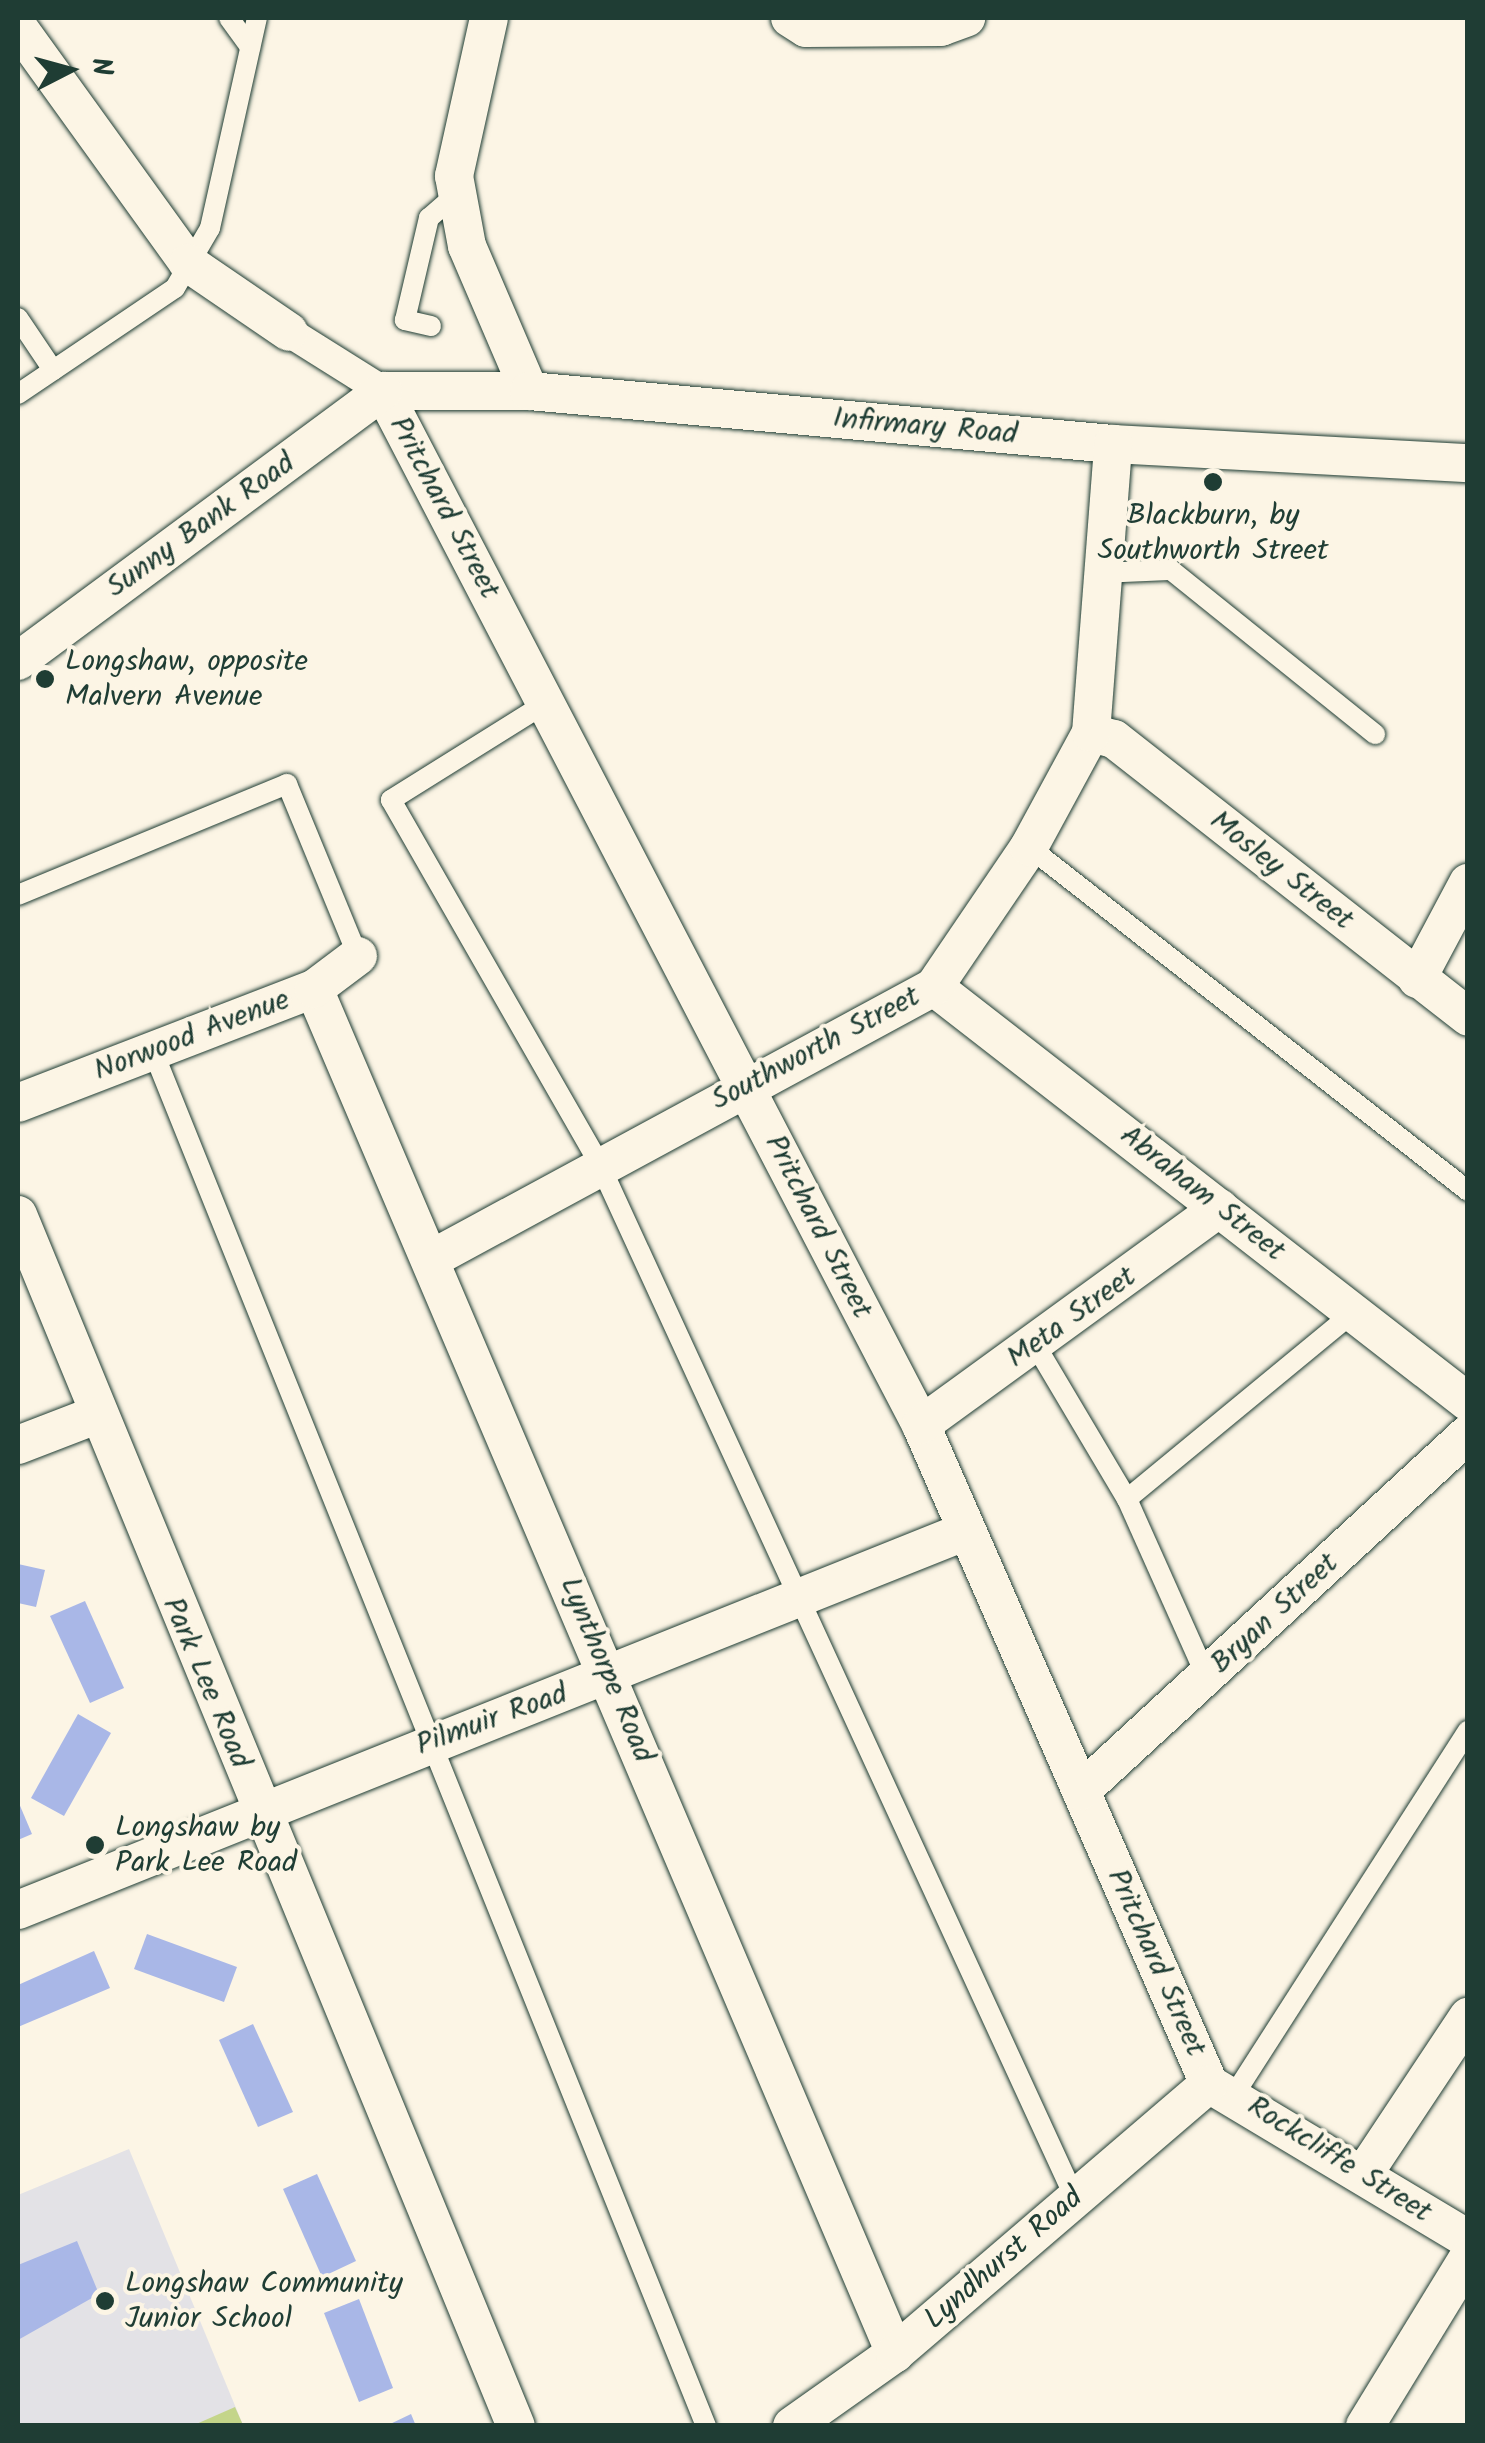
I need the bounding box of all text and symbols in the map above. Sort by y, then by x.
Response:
north arrow [20,20,120,120]
text: N [77,56,124,78]
street label: Infirmary Road [831,401,1019,453]
street label: Pritchard Street [381,411,507,605]
street label: Sunny Bank Road [100,446,302,606]
marker: Blackburn, by Southworth Street [1202,471,1224,493]
place label: Blackburn, by Southworth Street [1097,498,1329,568]
place label: Longshaw, opposite Malvern Avenue [65,644,308,714]
marker: Longshaw, opposite Malvern Avenue [34,668,56,690]
street label: Mosley Street [1202,804,1360,938]
street label: Southworth Street [706,979,926,1119]
street label: Norwood Avenue [89,982,295,1090]
street label: Abraham Street [1112,1118,1292,1270]
street label: Pritchard Street [756,1129,880,1325]
street label: Meta Street [1000,1259,1144,1377]
street label: Bryan Street [1204,1546,1346,1682]
street label: Lynthorpe Road [551,1572,661,1768]
street label: Park Lee Road [154,1592,258,1774]
street label: Pilmuir Road [411,1676,573,1764]
place label: Longshaw by Park Lee Road [115,1810,297,1880]
marker: Longshaw by Park Lee Road [84,1834,106,1856]
street label: Pritchard Street [1099,1864,1213,2062]
street label: Rockcliffe Street [1240,2089,1438,2231]
street label: Lyndhurst Road [917,2180,1091,2338]
place label: Longshaw Community Junior School [125,2266,403,2336]
marker: Longshaw Community Junior School [94,2290,116,2312]

